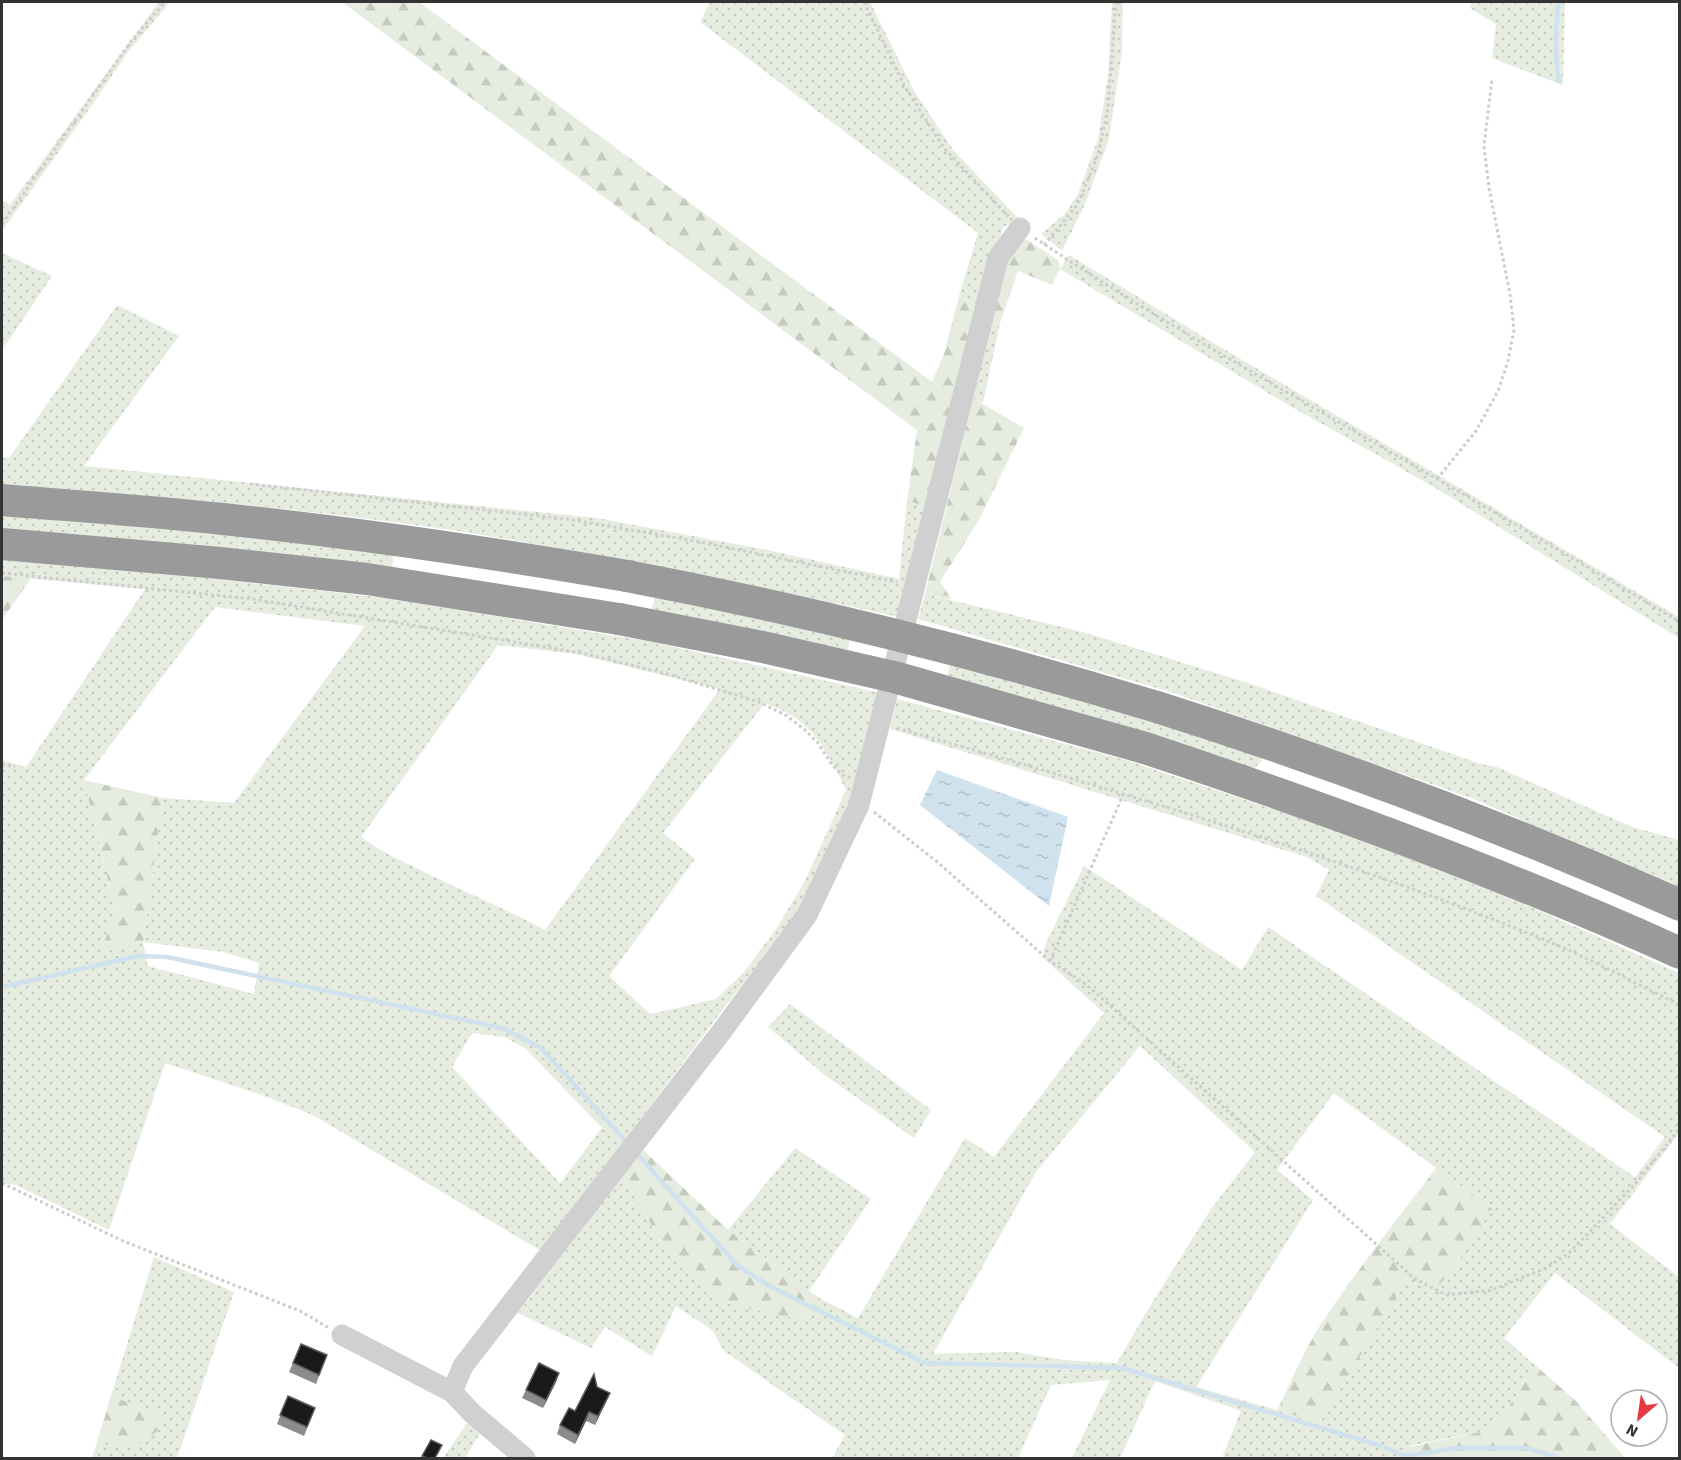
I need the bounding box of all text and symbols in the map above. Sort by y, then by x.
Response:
north arrow [1609,1388,1669,1448]
text: N [1622,1418,1642,1442]

